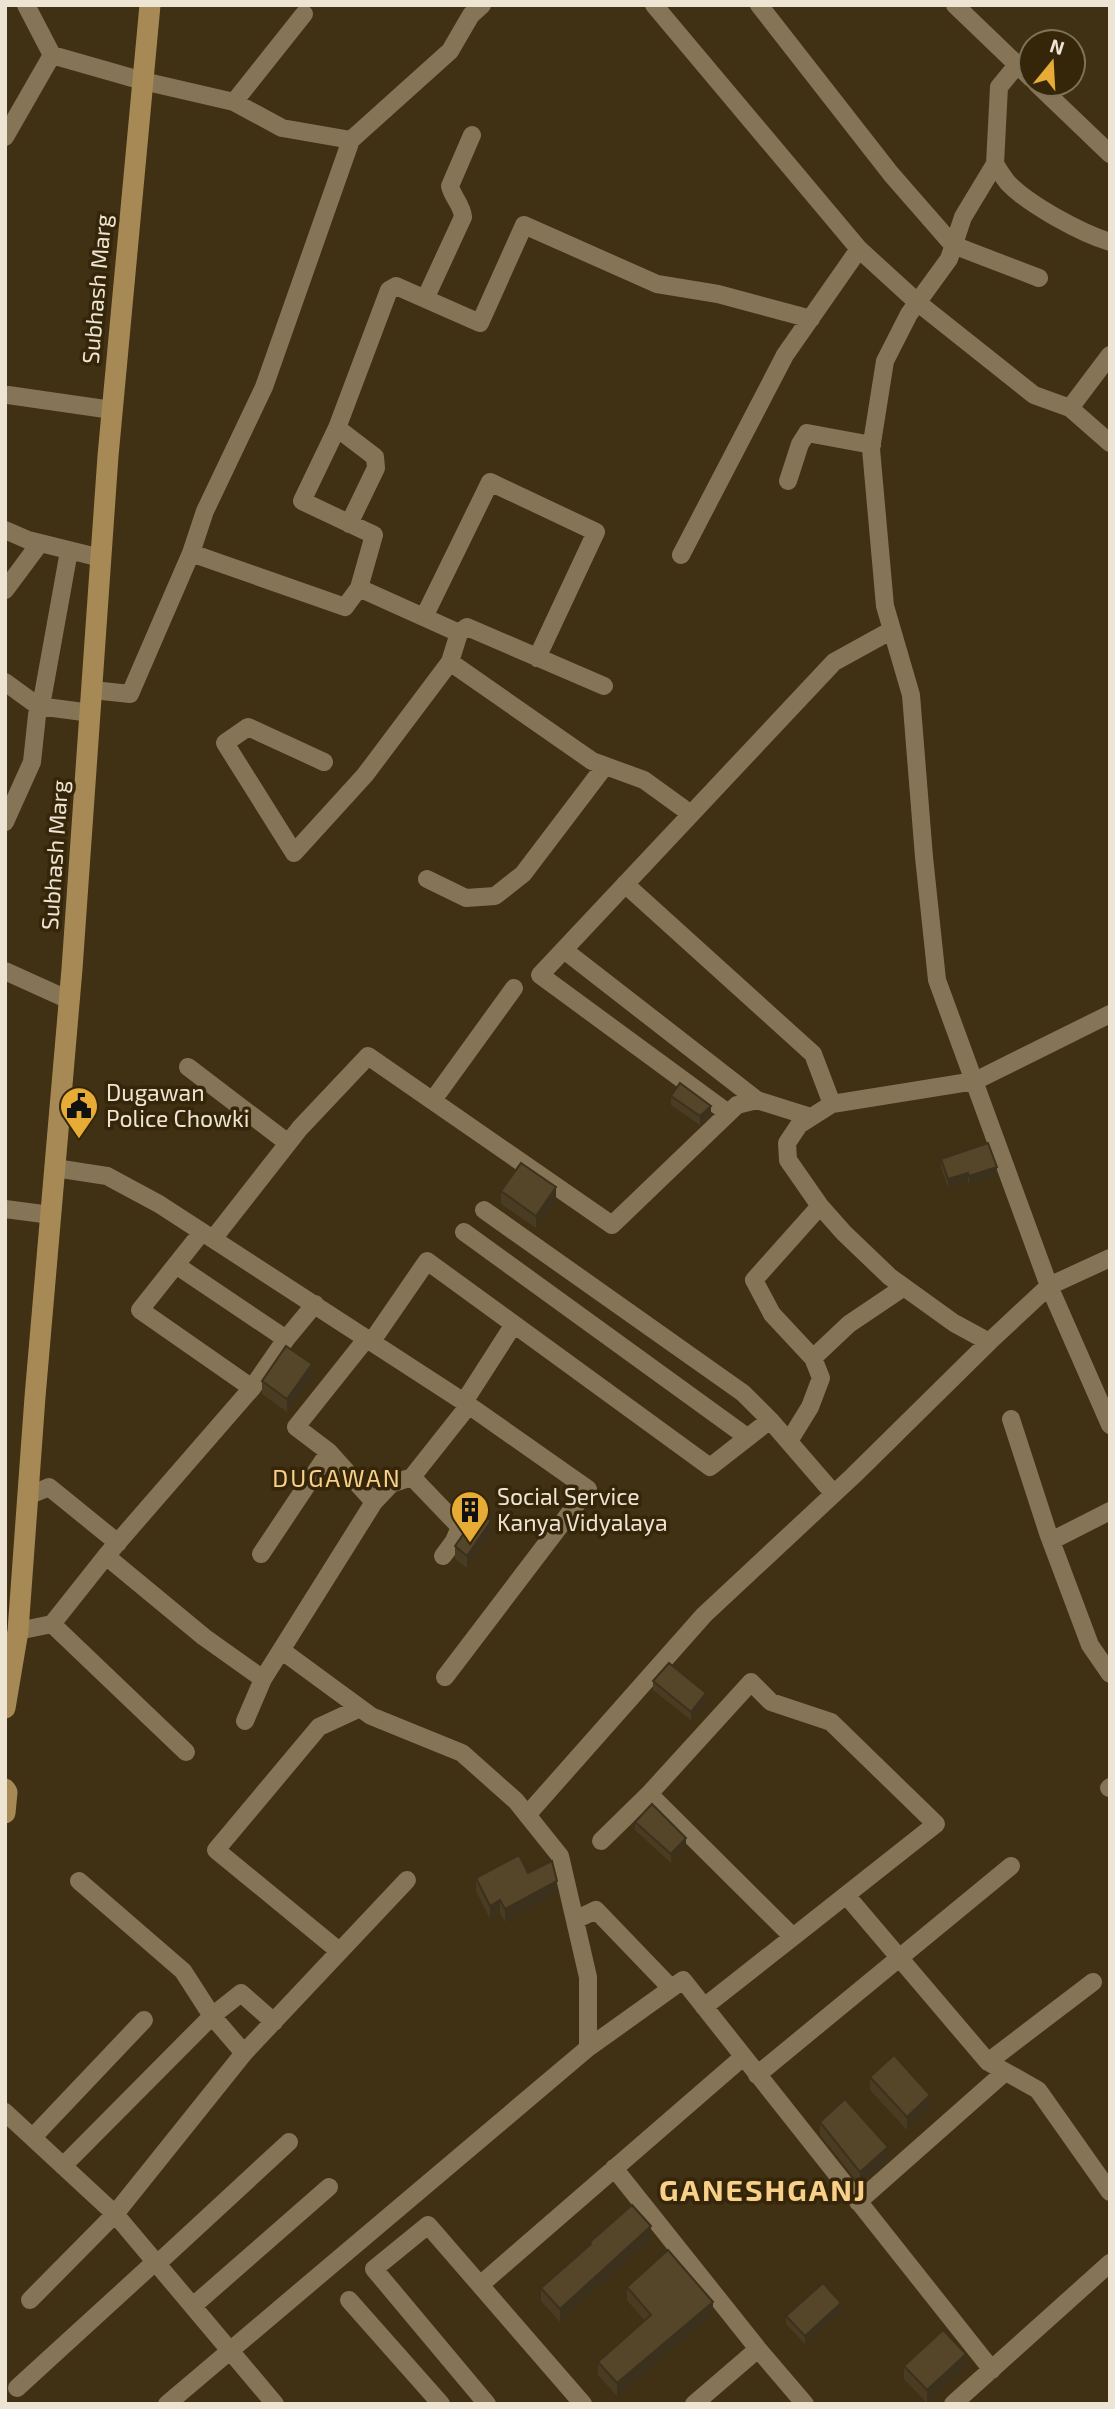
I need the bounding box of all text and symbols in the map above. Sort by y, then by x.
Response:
north arrow [1017,28,1087,98]
text: N [1047,33,1067,59]
street label: Subhash Marg [76,213,117,365]
street label: Subhash Marg [35,779,73,931]
place label: Dugawan Police Chowki [106,1078,249,1132]
public building icon: Dugawan Police Chowki [58,1085,100,1140]
district label: DUGAWAN [272,1463,402,1492]
place label: Social Service Kanya Vidyalaya [497,1482,668,1536]
building icon: Social Service Kanya Vidyalaya [449,1489,491,1544]
district label: GANESHGANJ [659,2171,867,2207]

